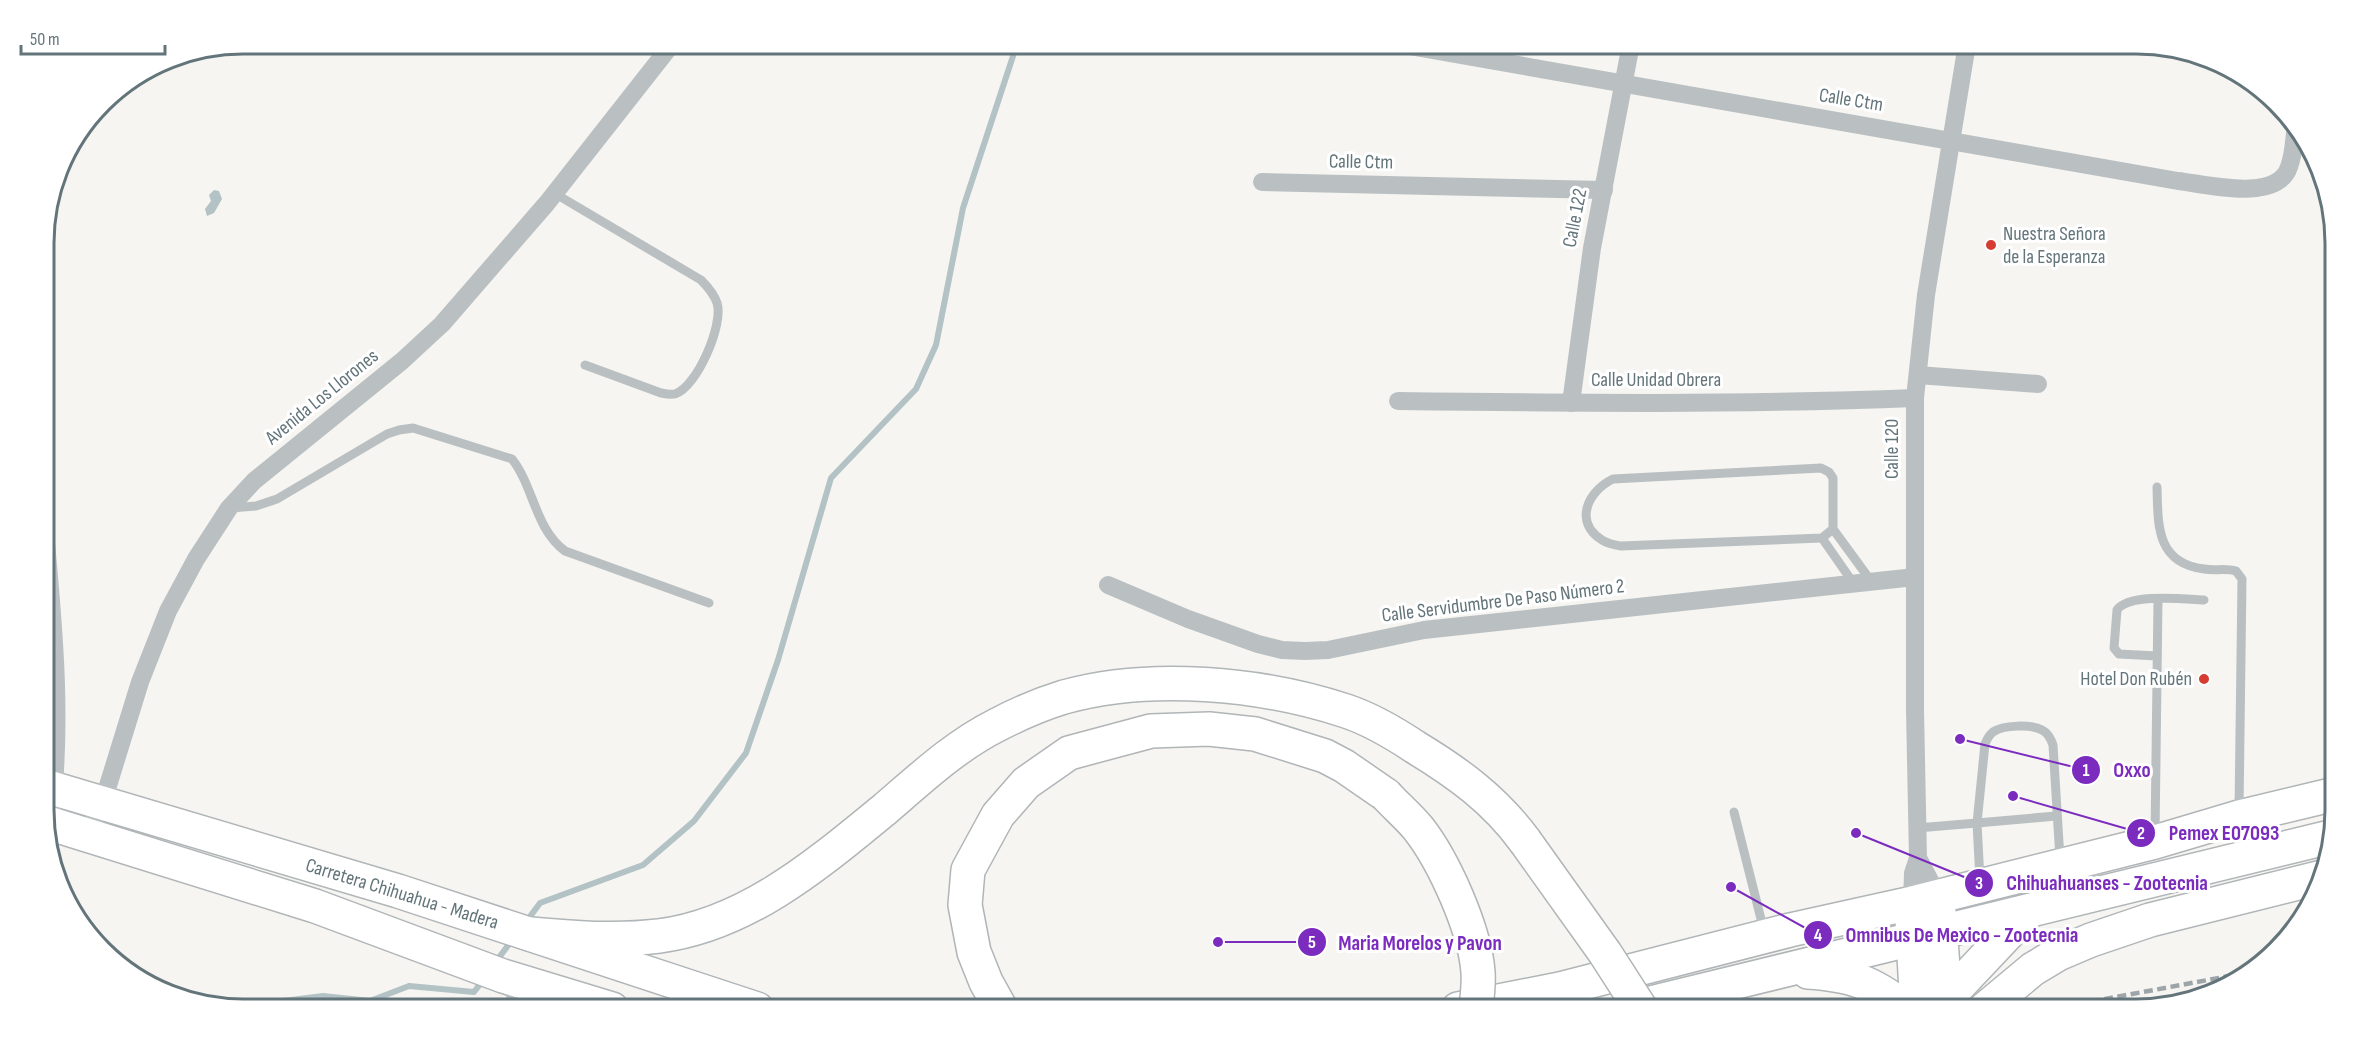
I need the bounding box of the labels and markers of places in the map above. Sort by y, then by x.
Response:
place label: Nuestra Señora de la Esperanza [2003,222,2106,269]
marker: Nuestra Señora de la Esperanza [1984,238,1998,252]
place label: Hotel Don Rubén [2080,667,2192,691]
marker: Hotel Don Rubén [2197,672,2211,686]
callout: Oxxo [2071,750,2163,789]
callout: Pemex E07093 [2126,814,2291,853]
callout: Chihuahuanses - Zootecnia [1964,863,2219,902]
callout: Omnibus De Mexico - Zootecnia [1803,916,2090,955]
callout: Maria Morelos y Pavon [1297,923,1514,962]

